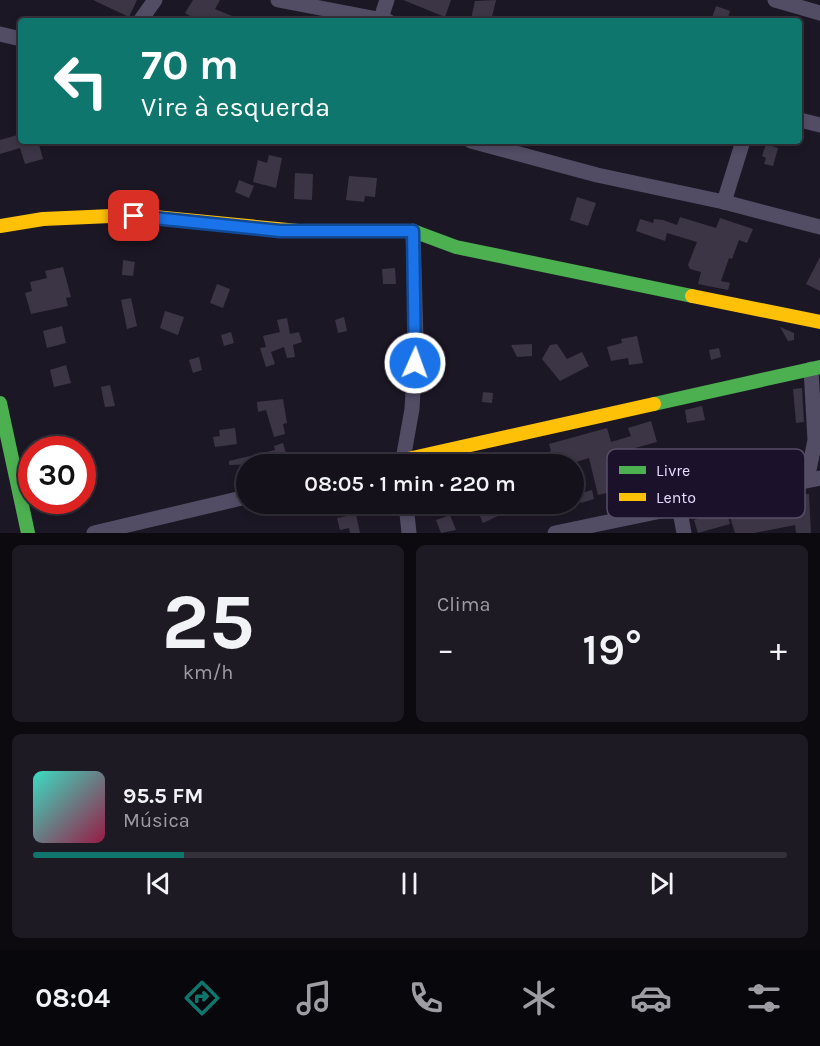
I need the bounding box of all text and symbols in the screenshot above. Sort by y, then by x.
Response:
text: 70 m [141,40,239,90]
icon: left [42,42,120,120]
text: Vire à esquerda [141,91,330,123]
pin [108,190,159,241]
icon: arrive [117,199,150,232]
position arrow [383,331,447,395]
speed limit sign: 30 [18,436,96,514]
legend [607,449,805,518]
text: Livre [656,461,690,480]
text: 08:05 · 1 min · 220 m [304,471,516,497]
text: Lento [656,488,696,507]
text: 25 [162,576,254,668]
text: Clima [437,593,491,616]
text: 19° [582,623,642,675]
text: − [437,630,454,668]
text: + [770,630,787,668]
text: km/h [183,661,233,684]
text: 95.5 FM [123,783,204,809]
text: Música [123,809,190,832]
icon: previous [142,867,175,900]
icon: pause [393,867,426,900]
icon: next [645,867,678,900]
icon: directions [181,977,223,1019]
icon: music [293,977,335,1019]
icon: phone [405,977,447,1019]
icon: climate [518,977,560,1019]
icon: car [630,977,672,1019]
icon: filters [743,977,785,1019]
text: 08:04 [35,982,110,1014]

